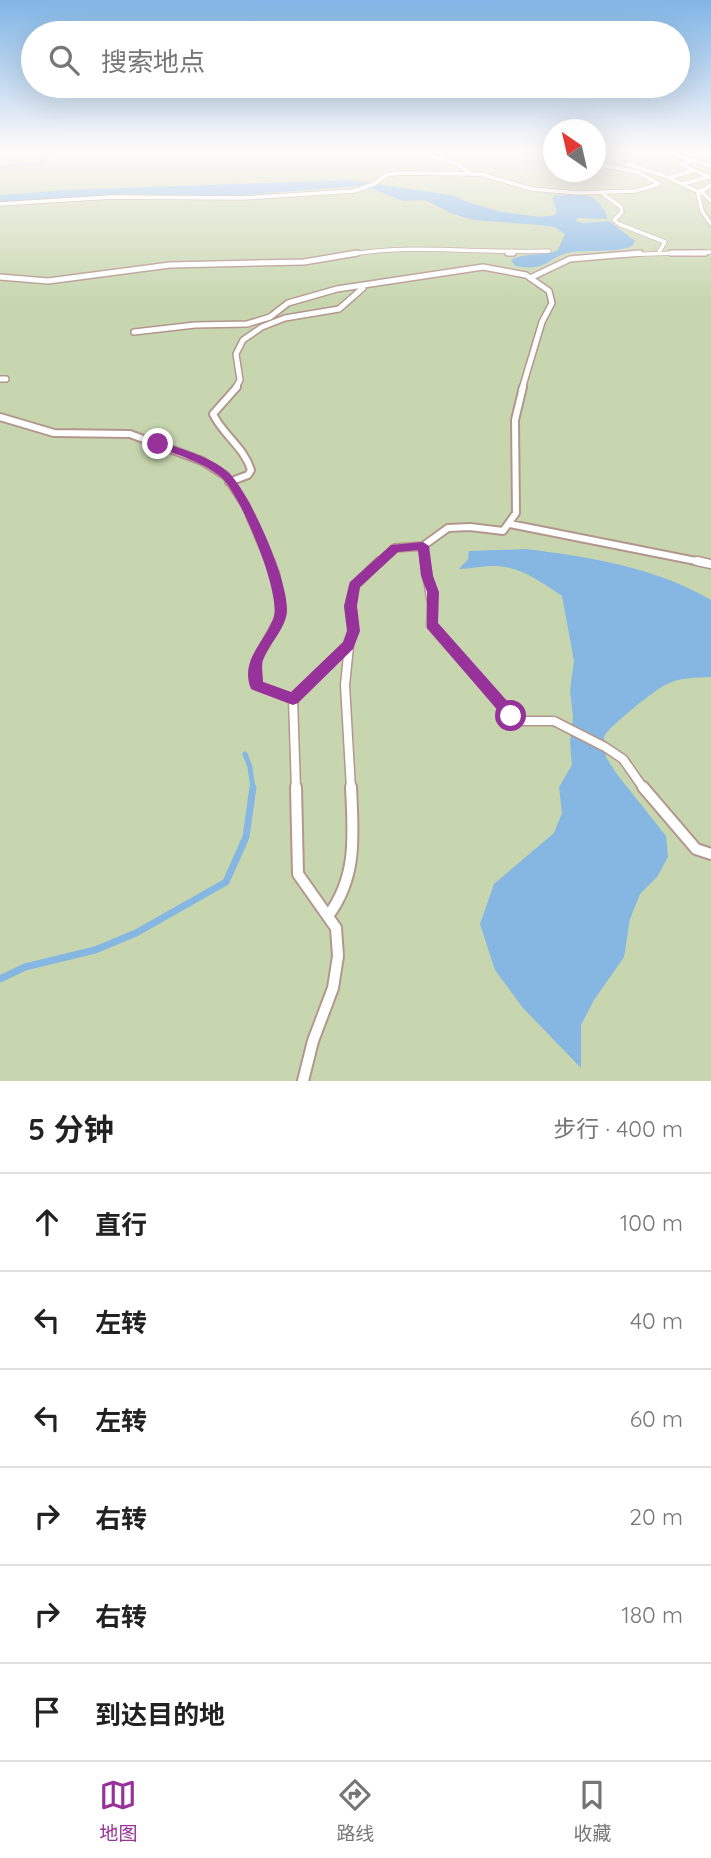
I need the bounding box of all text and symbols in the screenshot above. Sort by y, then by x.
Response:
search box [21,21,690,98]
icon: search [45,41,83,79]
text: 搜索地点 [101,45,205,78]
north arrow [543,119,606,182]
route end [142,428,173,459]
route start [495,700,526,731]
text: 5 分钟 [28,1110,114,1148]
text: 步行 · 400 m [553,1114,683,1143]
icon: ahead [28,1203,66,1241]
text: 直行 [95,1208,147,1241]
text: 100 m [620,1208,683,1237]
icon: left [28,1301,66,1339]
text: 左转 [95,1306,147,1339]
text: 40 m [630,1306,683,1335]
icon: left [28,1399,66,1437]
text: 左转 [95,1404,147,1437]
text: 60 m [630,1404,683,1433]
icon: right [28,1497,66,1535]
text: 右转 [95,1502,147,1535]
text: 20 m [629,1502,683,1531]
icon: right [28,1595,66,1633]
text: 右转 [95,1600,147,1633]
text: 180 m [621,1600,683,1629]
icon: arrive [28,1693,66,1731]
text: 到达目的地 [95,1698,225,1731]
tab: 地图 [99,1776,138,1845]
tab: 路线 [336,1776,375,1845]
tab: 收藏 [573,1776,612,1845]

